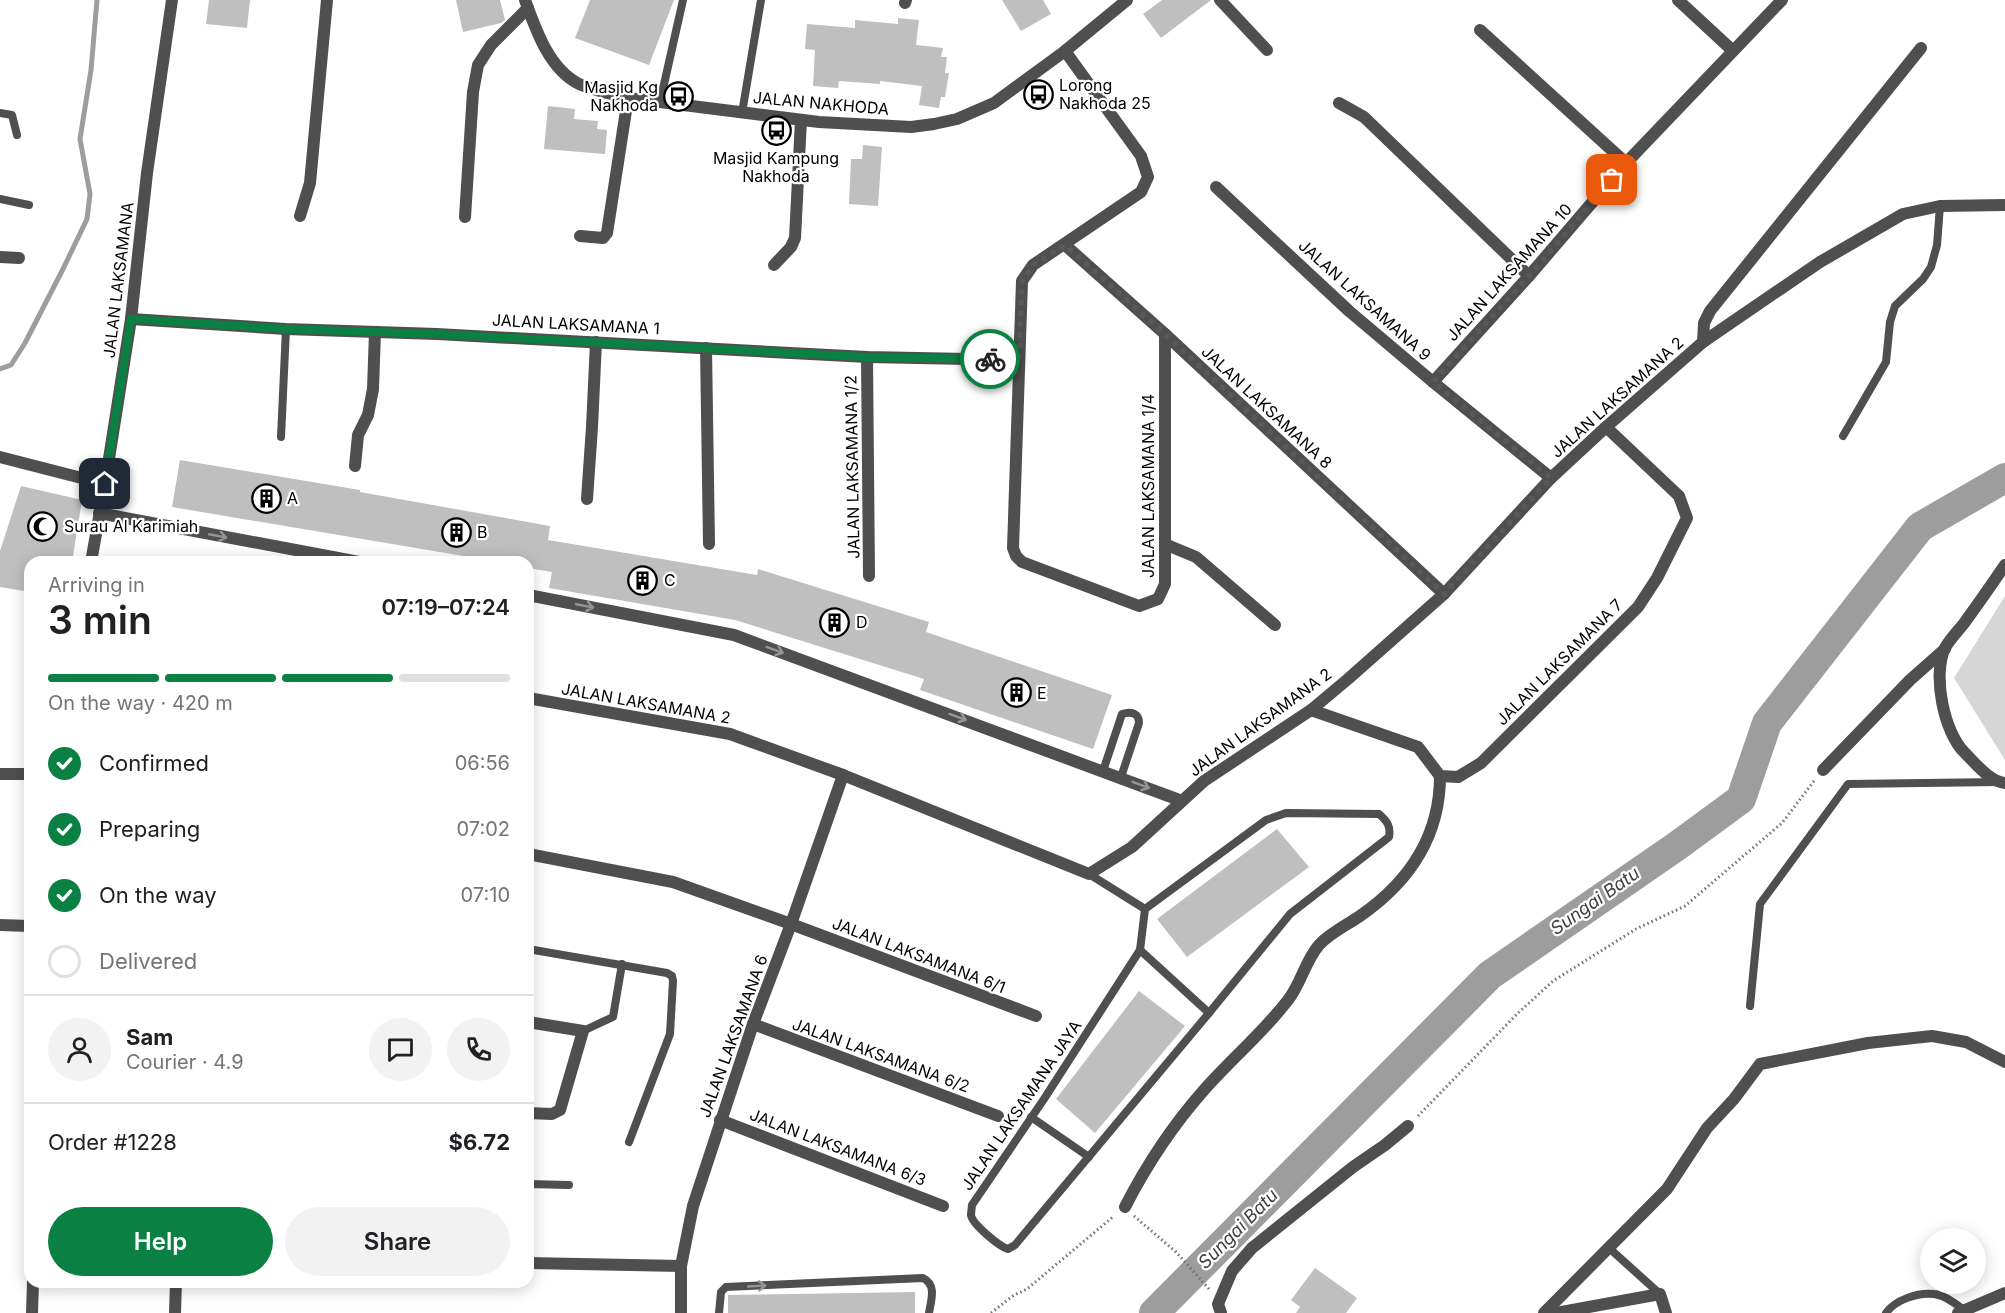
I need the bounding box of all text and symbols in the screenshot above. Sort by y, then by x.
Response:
place label: Lorong Nakhoda 25 [1059,75,1151,113]
place label: Masjid Kg Nakhoda [584,77,658,115]
bus stop icon: Lorong Nakhoda 25 [1022,78,1054,110]
bus stop icon: Masjid Kg Nakhoda [663,80,695,112]
street label: JALAN NAKHODA [752,87,890,119]
bus stop icon: Masjid Kampung Nakhoda [760,114,792,146]
place label: Masjid Kampung Nakhoda [713,148,839,186]
pin [1586,154,1637,205]
icon: bag [1595,163,1628,196]
street label: JALAN LAKSAMANA 10 [1442,199,1576,345]
street label: JALAN LAKSAMANA [99,201,137,359]
street label: JALAN LAKSAMANA 9 [1295,235,1435,365]
street label: JALAN LAKSAMANA 1 [492,310,660,338]
courier [960,329,1020,389]
street label: JALAN LAKSAMANA 2 [1547,332,1687,462]
street label: JALAN LAKSAMANA 8 [1197,341,1337,473]
icon: bike [974,343,1007,376]
street label: JALAN LAKSAMANA 1/2 [840,375,864,559]
street label: JALAN LAKSAMANA 1/4 [1138,394,1158,578]
pin [79,458,130,509]
icon: home [88,467,121,500]
building icon: A [250,482,282,514]
place label: A [287,488,298,508]
mosque icon: Surau Al Karimiah [27,510,59,542]
place label: Surau Al Karimiah [64,516,198,536]
building icon: B [440,516,472,548]
place label: B [477,522,487,542]
one-way arrow [208,530,228,541]
building icon: C [627,564,659,596]
place label: C [664,570,676,590]
text: Arriving in [48,573,145,597]
text: 07:19–07:24 [382,594,510,620]
street label: JALAN LAKSAMANA 7 [1492,595,1626,729]
text: 3 min [48,596,152,643]
one-way arrow [575,601,595,612]
building icon: D [819,606,851,638]
place label: D [856,612,868,632]
one-way arrow [765,645,784,656]
street label: JALAN LAKSAMANA 2 [1185,664,1335,780]
building icon: E [1000,677,1032,709]
street label: JALAN LAKSAMANA 2 [560,678,732,728]
place label: E [1037,683,1047,703]
text: On the way · 420 m [48,691,233,715]
one-way arrow [948,713,967,724]
icon: check [48,747,81,780]
text: Confirmed [99,750,209,776]
text: 06:56 [455,751,510,775]
one-way arrow [1131,780,1150,791]
icon: check [48,813,81,846]
text: Preparing [99,816,200,842]
text: 07:02 [457,817,510,841]
water label: Sungai Batu [1546,862,1644,939]
icon: check [48,879,81,912]
text: On the way [99,882,217,908]
text: 07:10 [461,883,510,907]
street label: JALAN LAKSAMANA 6/1 [830,913,1008,997]
text: Delivered [99,948,197,974]
street label: JALAN LAKSAMANA 6 [694,952,772,1120]
street label: JALAN LAKSAMANA 6/2 [790,1014,972,1096]
street label: JALAN LAKSAMANA JAYA [957,1016,1085,1194]
button: person [48,1018,111,1081]
button: chat [369,1018,432,1081]
button: phone [447,1018,510,1081]
text: Sam [126,1024,173,1050]
text: Courier · 4.9 [126,1050,244,1074]
street label: JALAN LAKSAMANA 6/3 [747,1104,929,1190]
text: Order #1228 [48,1129,177,1155]
text: $6.72 [449,1129,510,1155]
water label: Sungai Batu [1194,1184,1282,1273]
button: Help [48,1207,273,1276]
button: Share [285,1207,510,1276]
map controls [1920,1228,1986,1294]
button: layers [1920,1228,1986,1294]
one-way arrow [746,1280,766,1291]

